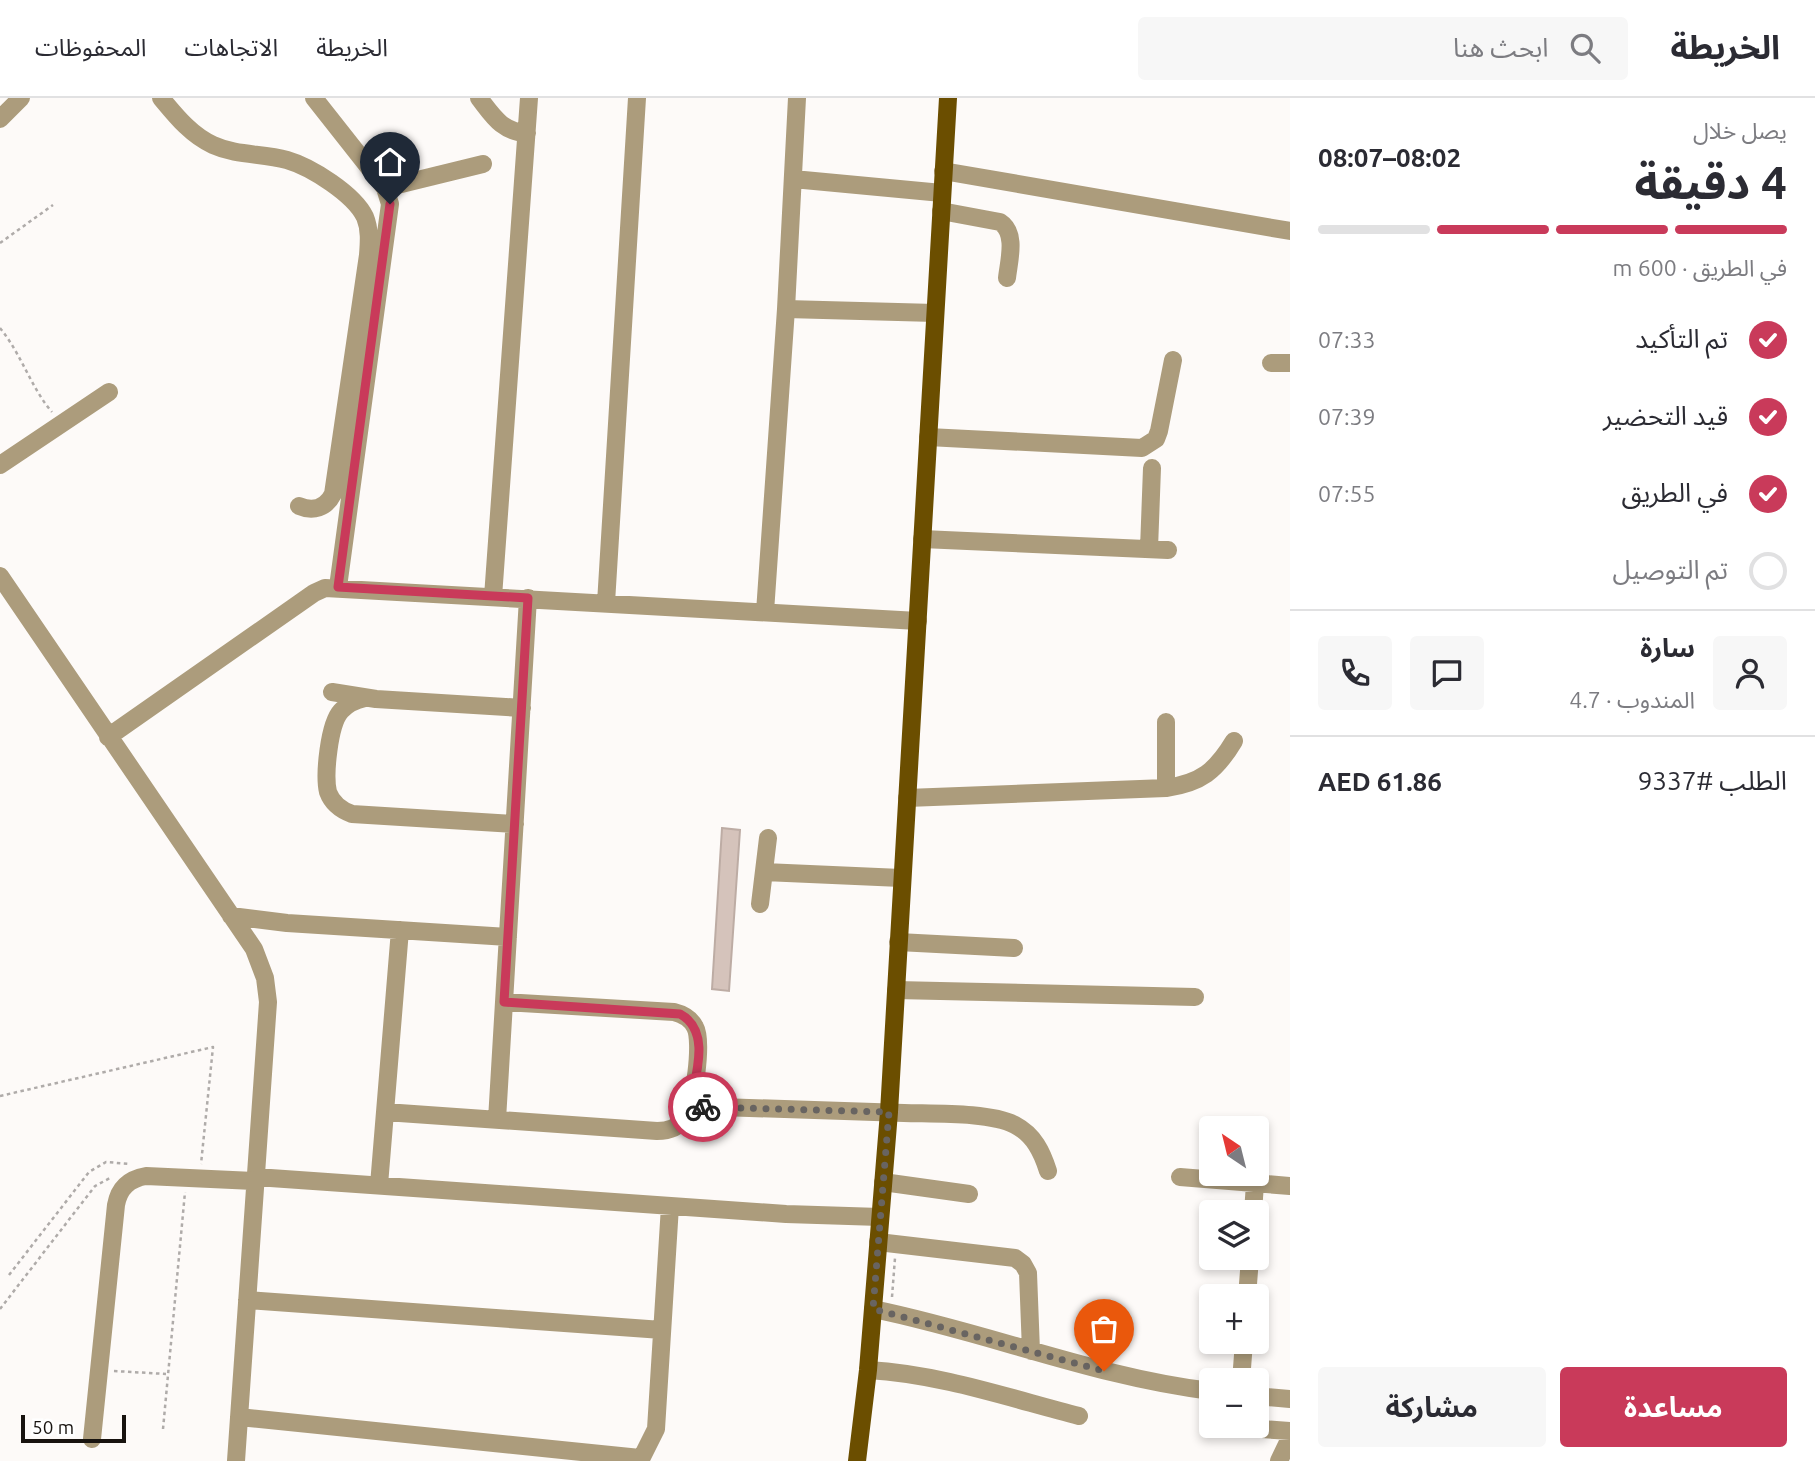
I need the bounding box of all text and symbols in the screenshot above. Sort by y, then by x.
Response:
search box [1138,17,1628,80]
text: الخريطة [1670,28,1780,65]
icon: search [1566,29,1604,67]
text: ابحث هنا [1453,33,1548,62]
text: المحفوظات [35,34,146,61]
text: الاتجاهات [184,34,278,61]
text: الخريطة [316,34,388,61]
text: يصل خلال [1693,118,1787,143]
pin [360,132,420,204]
icon: home [371,143,409,181]
text: 08:02–08:07 [1318,143,1461,172]
text: 4 دقيقة [1634,156,1787,208]
text: في الطريق · 600 m [1613,255,1787,280]
icon: check [1749,321,1787,359]
text: تم التأكيد [1635,324,1728,353]
text: 07:33 [1318,327,1376,352]
icon: check [1749,398,1787,436]
text: قيد التحضير [1603,401,1728,430]
text: 07:39 [1318,404,1376,429]
icon: check [1749,475,1787,513]
text: في الطريق [1622,478,1728,507]
text: 07:55 [1318,481,1376,506]
text: تم التوصيل [1613,555,1728,584]
text: سارة [1640,633,1695,662]
button: phone [1318,636,1392,710]
button: chat [1410,636,1484,710]
button: person [1713,636,1787,710]
text: المندوب · 4.7 [1569,687,1695,712]
text: الطلب #9337 [1638,766,1787,795]
text: AED 61.86 [1318,767,1442,796]
courier [668,1072,738,1142]
icon: bike [684,1088,722,1126]
north arrow [1199,1116,1269,1186]
map controls [1199,1116,1269,1438]
button: layers [1199,1200,1269,1270]
button: + [1199,1284,1269,1354]
pin [1074,1299,1134,1371]
icon: bag [1085,1310,1123,1348]
button: مشاركة [1318,1367,1546,1447]
button: مساعدة [1560,1367,1787,1447]
button: − [1199,1368,1269,1438]
scale bar [21,1412,126,1444]
text: 50 m [32,1416,74,1438]

